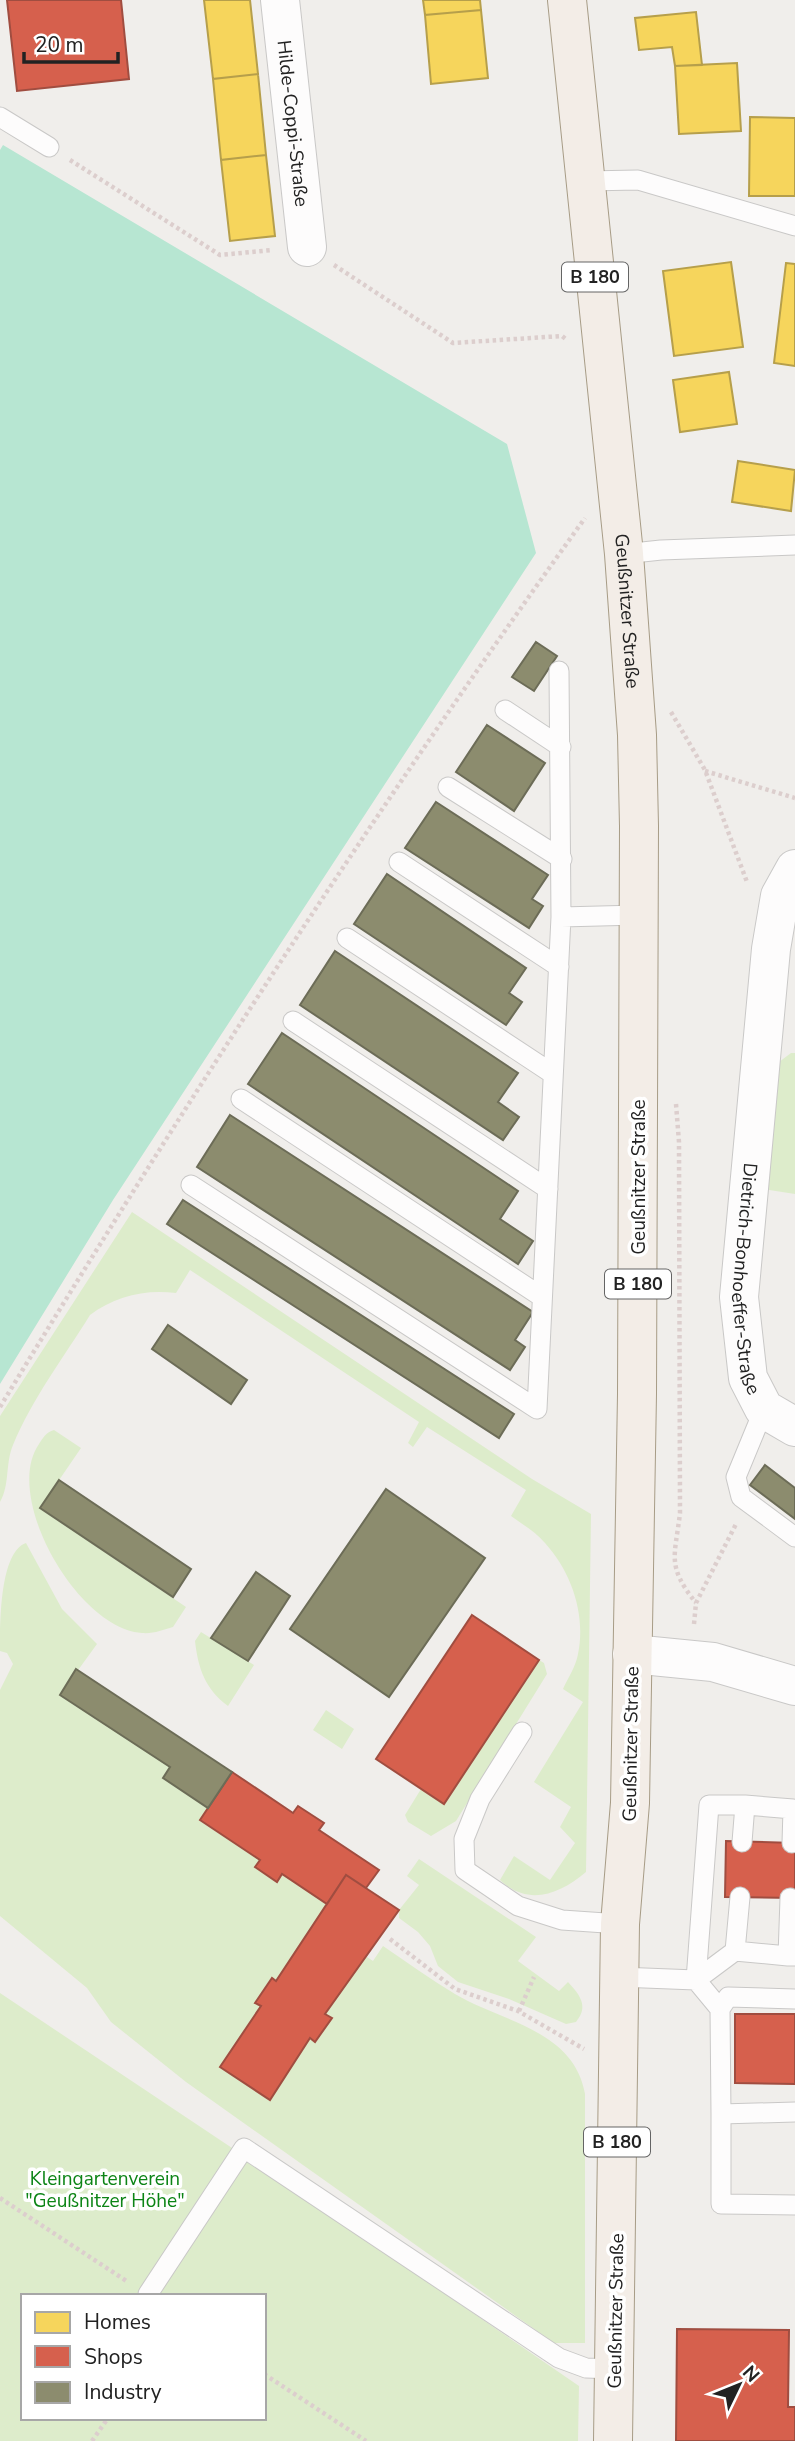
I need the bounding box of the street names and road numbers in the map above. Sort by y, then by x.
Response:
street label: Hilde-Coppi-Straße [270,39,315,208]
road number: B 180 [562,262,628,292]
street label: Geußnitzer Straße [608,532,646,689]
street label: Geußnitzer Straße [626,1099,652,1255]
street label: Dietrich-Bonhoeffer-Straße [725,1162,766,1399]
road number: B 180 [605,1269,671,1298]
street label: Geußnitzer Straße [617,1666,645,1822]
road number: B 180 [584,2128,650,2156]
street label: Geußnitzer Straße [602,2233,630,2389]

